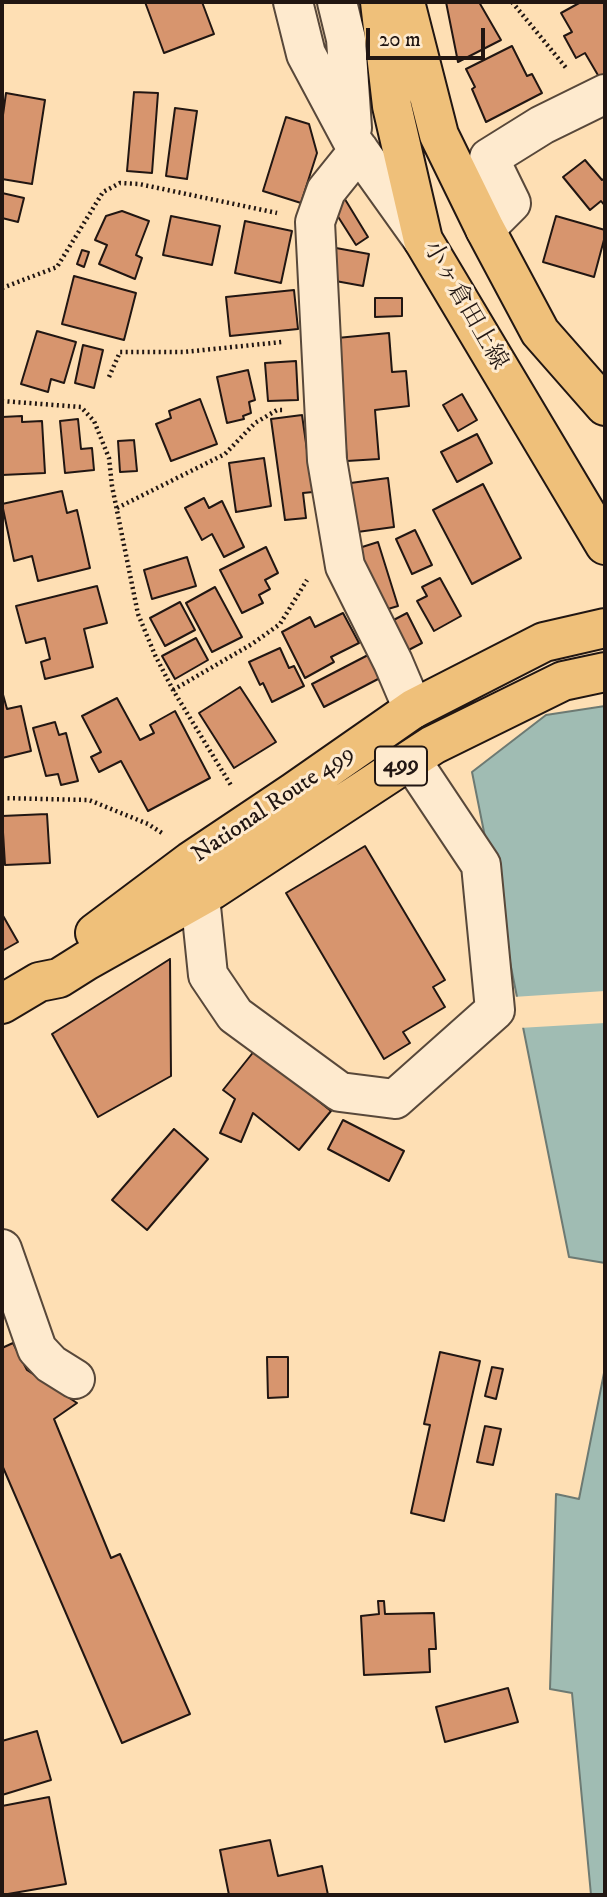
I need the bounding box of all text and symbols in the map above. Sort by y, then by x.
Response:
scale bar [369,14,488,58]
text: 20 m [379,27,421,53]
street label: 小ヶ倉田上線 [416,236,512,376]
street label: National Route 499 [187,740,361,870]
road number: 499 [375,746,427,786]

